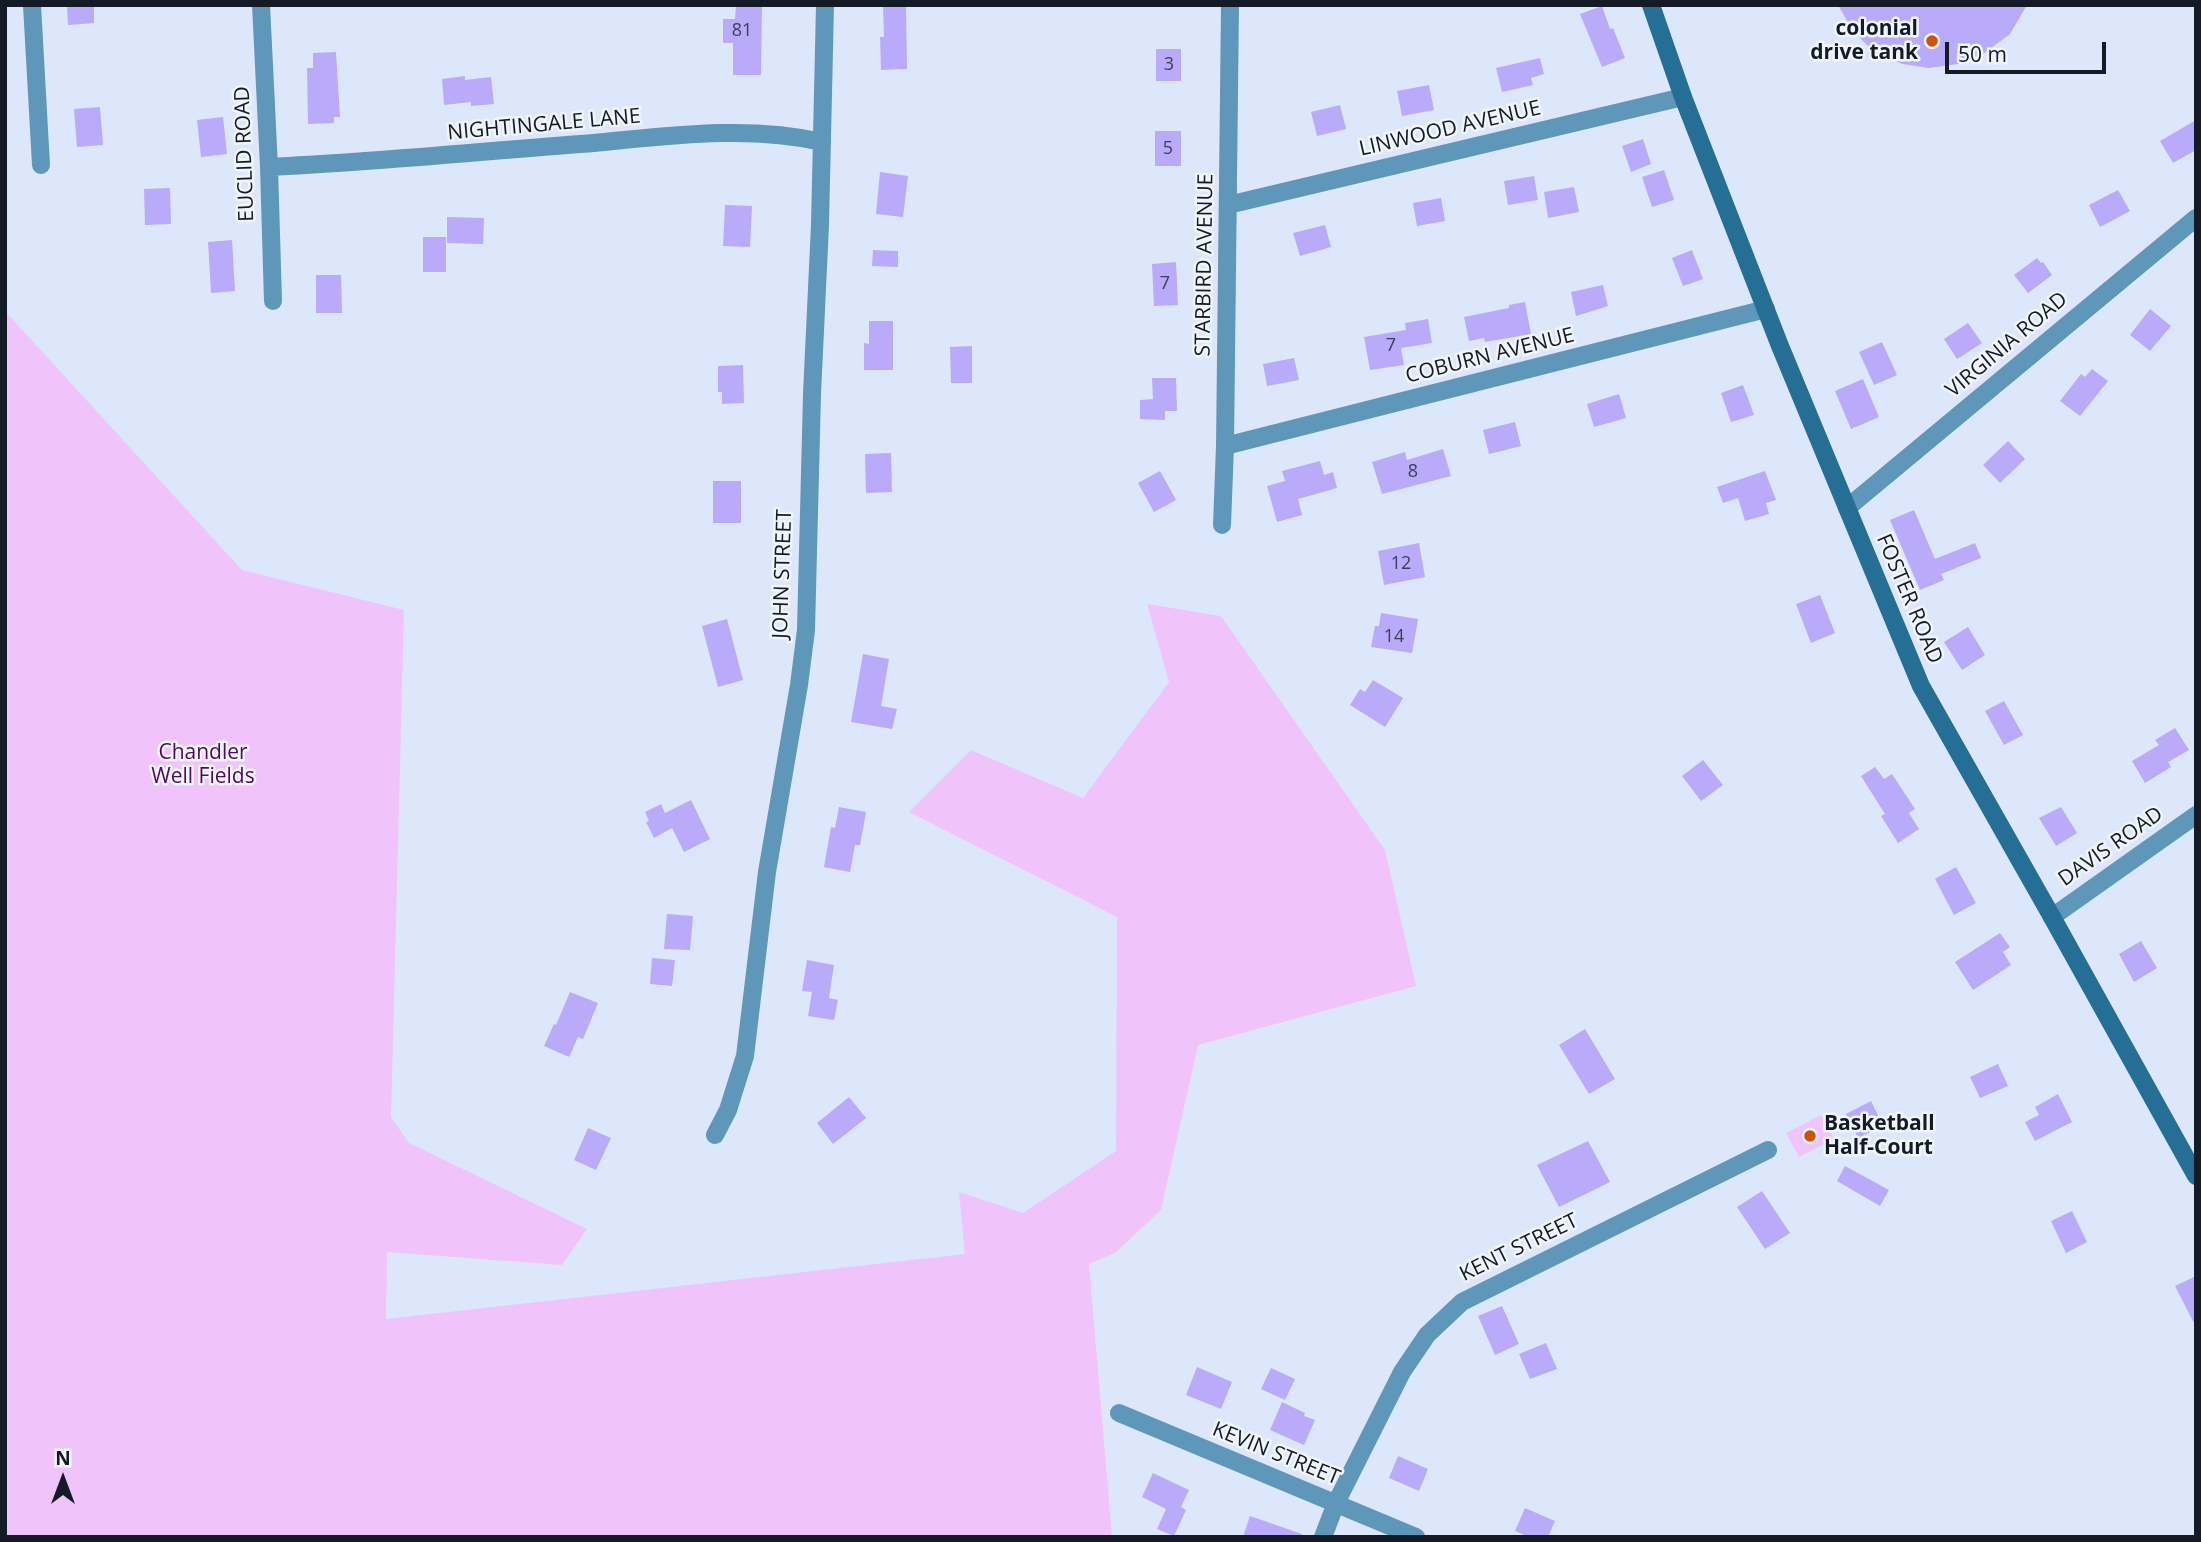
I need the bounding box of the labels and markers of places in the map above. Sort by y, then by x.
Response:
place label: colonial drive tank [1810,16,1918,66]
marker: colonial drive tank [1924,33,1940,49]
place label: Basketball Half-Court [1824,1111,1935,1161]
marker: Basketball Half-Court [1802,1128,1818,1144]

